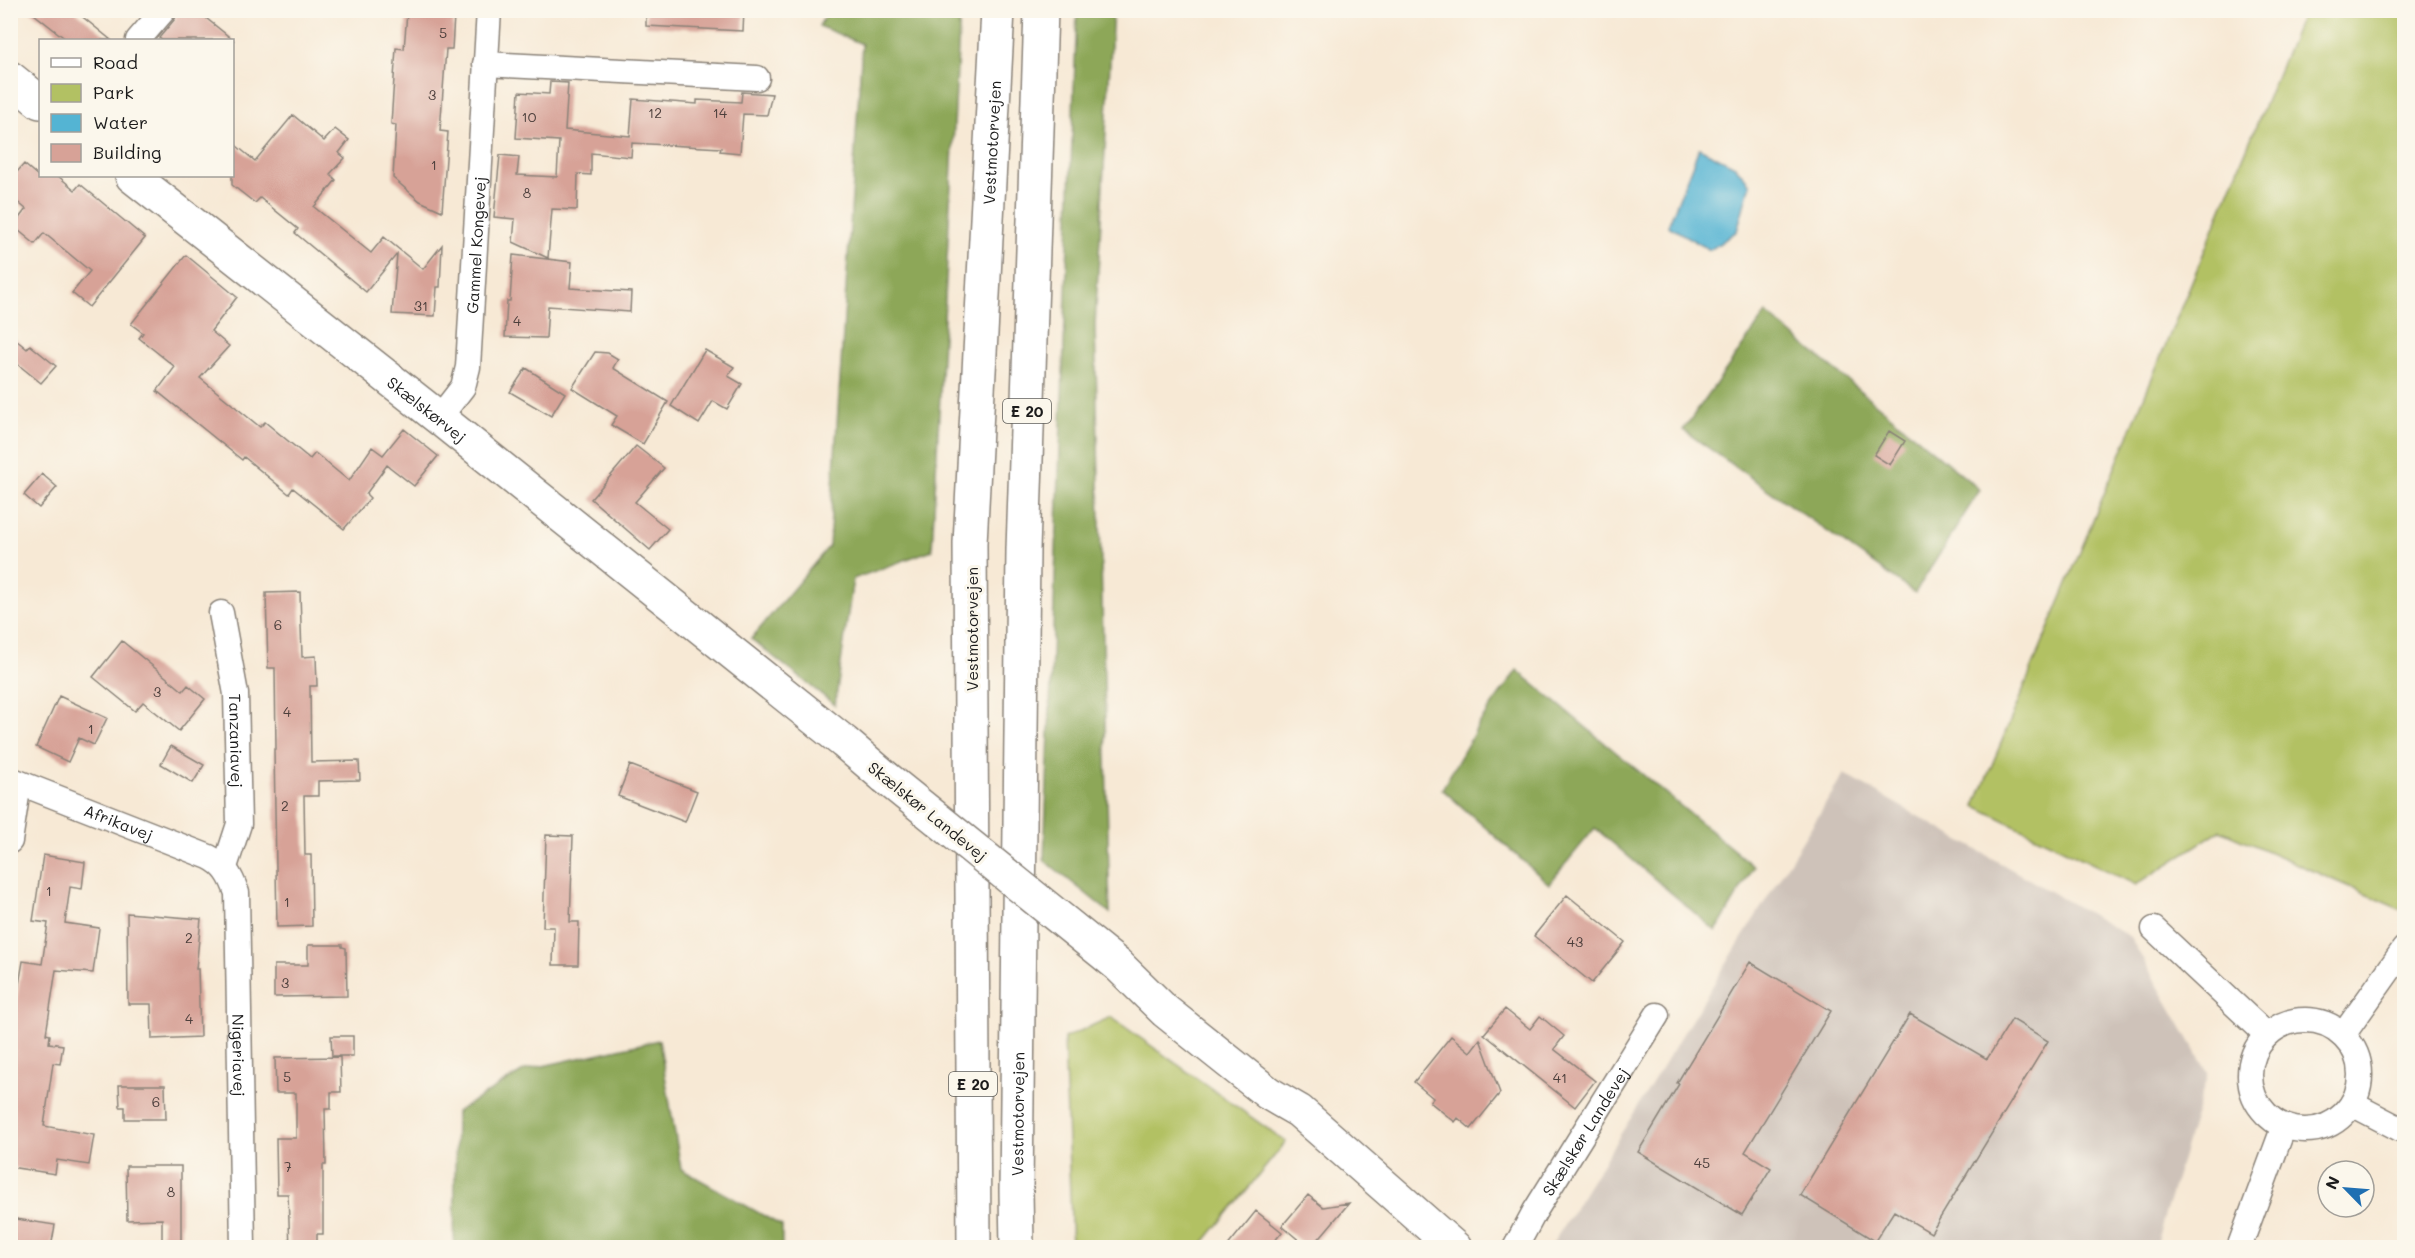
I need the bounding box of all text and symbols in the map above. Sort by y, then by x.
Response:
house number: 5 [439,23,447,42]
legend [39,39,234,177]
text: Road [93,50,138,74]
text: Park [93,80,134,104]
street label: Vestmotorvejen [977,80,1005,205]
house number: 3 [428,85,436,104]
house number: 12 [648,103,662,122]
house number: 14 [713,103,728,122]
house number: 10 [522,107,537,126]
text: Water [93,110,148,134]
text: Building [93,140,161,164]
house number: 1 [431,155,437,174]
street label: Gammel Kongevej [461,176,490,314]
house number: 8 [523,183,531,202]
house number: 31 [414,296,428,315]
house number: 4 [513,311,522,330]
street label: Skælskørvej [383,371,471,447]
road number: E 20 [1003,399,1051,423]
street label: Vestmotorvejen [961,567,982,691]
house number: 6 [274,615,282,634]
house number: 3 [153,682,161,701]
street label: Tanzaniavej [225,693,249,788]
house number: 4 [283,702,292,721]
house number: 1 [88,719,94,738]
street label: Skælskør Landevej [864,756,992,866]
house number: 2 [281,796,289,815]
street label: Afrikavej [81,799,157,845]
house number: 1 [46,881,52,900]
house number: 1 [284,892,290,911]
house number: 2 [185,928,193,947]
house number: 43 [1567,932,1583,951]
house number: 3 [281,973,289,992]
house number: 4 [185,1009,194,1028]
street label: Nigeriavej [229,1014,251,1097]
street label: Vestmotorvejen [1006,1052,1028,1176]
street label: Skælskør Landevej [1537,1063,1633,1199]
house number: 5 [283,1067,291,1086]
house number: 41 [1553,1068,1567,1087]
road number: E 20 [949,1072,997,1096]
house number: 6 [152,1092,160,1111]
house number: 45 [1694,1153,1710,1172]
house number: 7 [284,1157,292,1176]
north arrow [2316,1159,2376,1219]
text: N [2320,1173,2344,1192]
house number: 8 [167,1182,175,1201]

